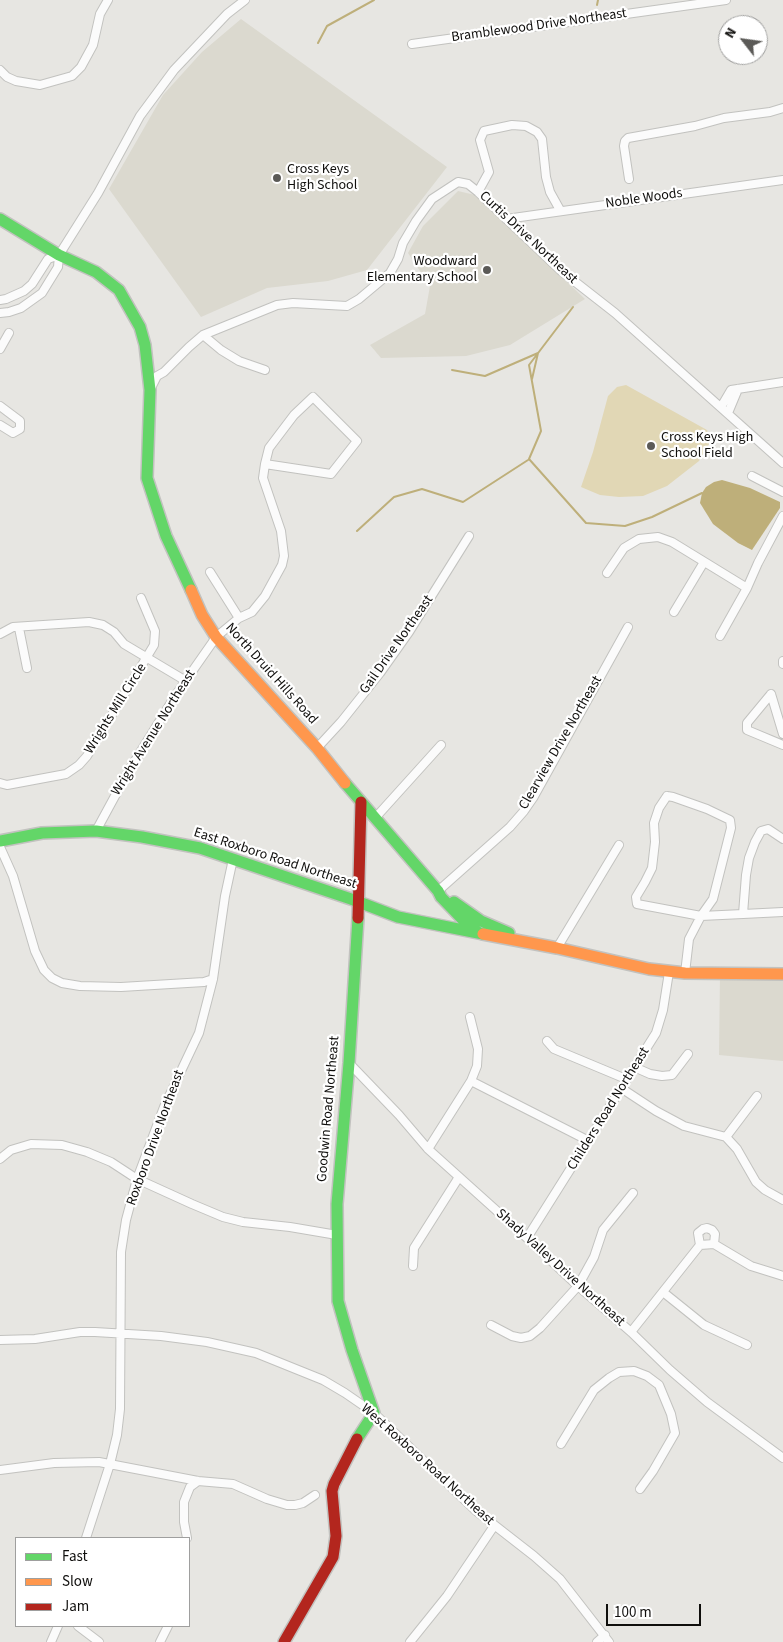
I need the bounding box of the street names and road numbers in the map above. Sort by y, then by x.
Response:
street label: Bramblewood Drive Northeast [450,5,628,47]
street label: Noble Woods [604,185,684,213]
street label: Curtis Drive Northeast [475,188,581,288]
street label: Gail Drive Northeast [357,592,437,698]
street label: North Druid Hills Road [221,620,321,728]
street label: Wrights Mill Circle [81,661,151,757]
street label: Wright Avenue Northeast [108,667,200,799]
street label: Clearview Drive Northeast [516,673,606,813]
street label: East Roxboro Road Northeast [191,825,359,893]
street label: Goodwin Road Northeast [314,1035,344,1183]
street label: Childers Road Northeast [564,1044,654,1174]
street label: Roxboro Drive Northeast [124,1068,188,1208]
street label: Shady Valley Drive Northeast [492,1206,628,1330]
street label: West Roxboro Road Northeast [357,1401,497,1529]

